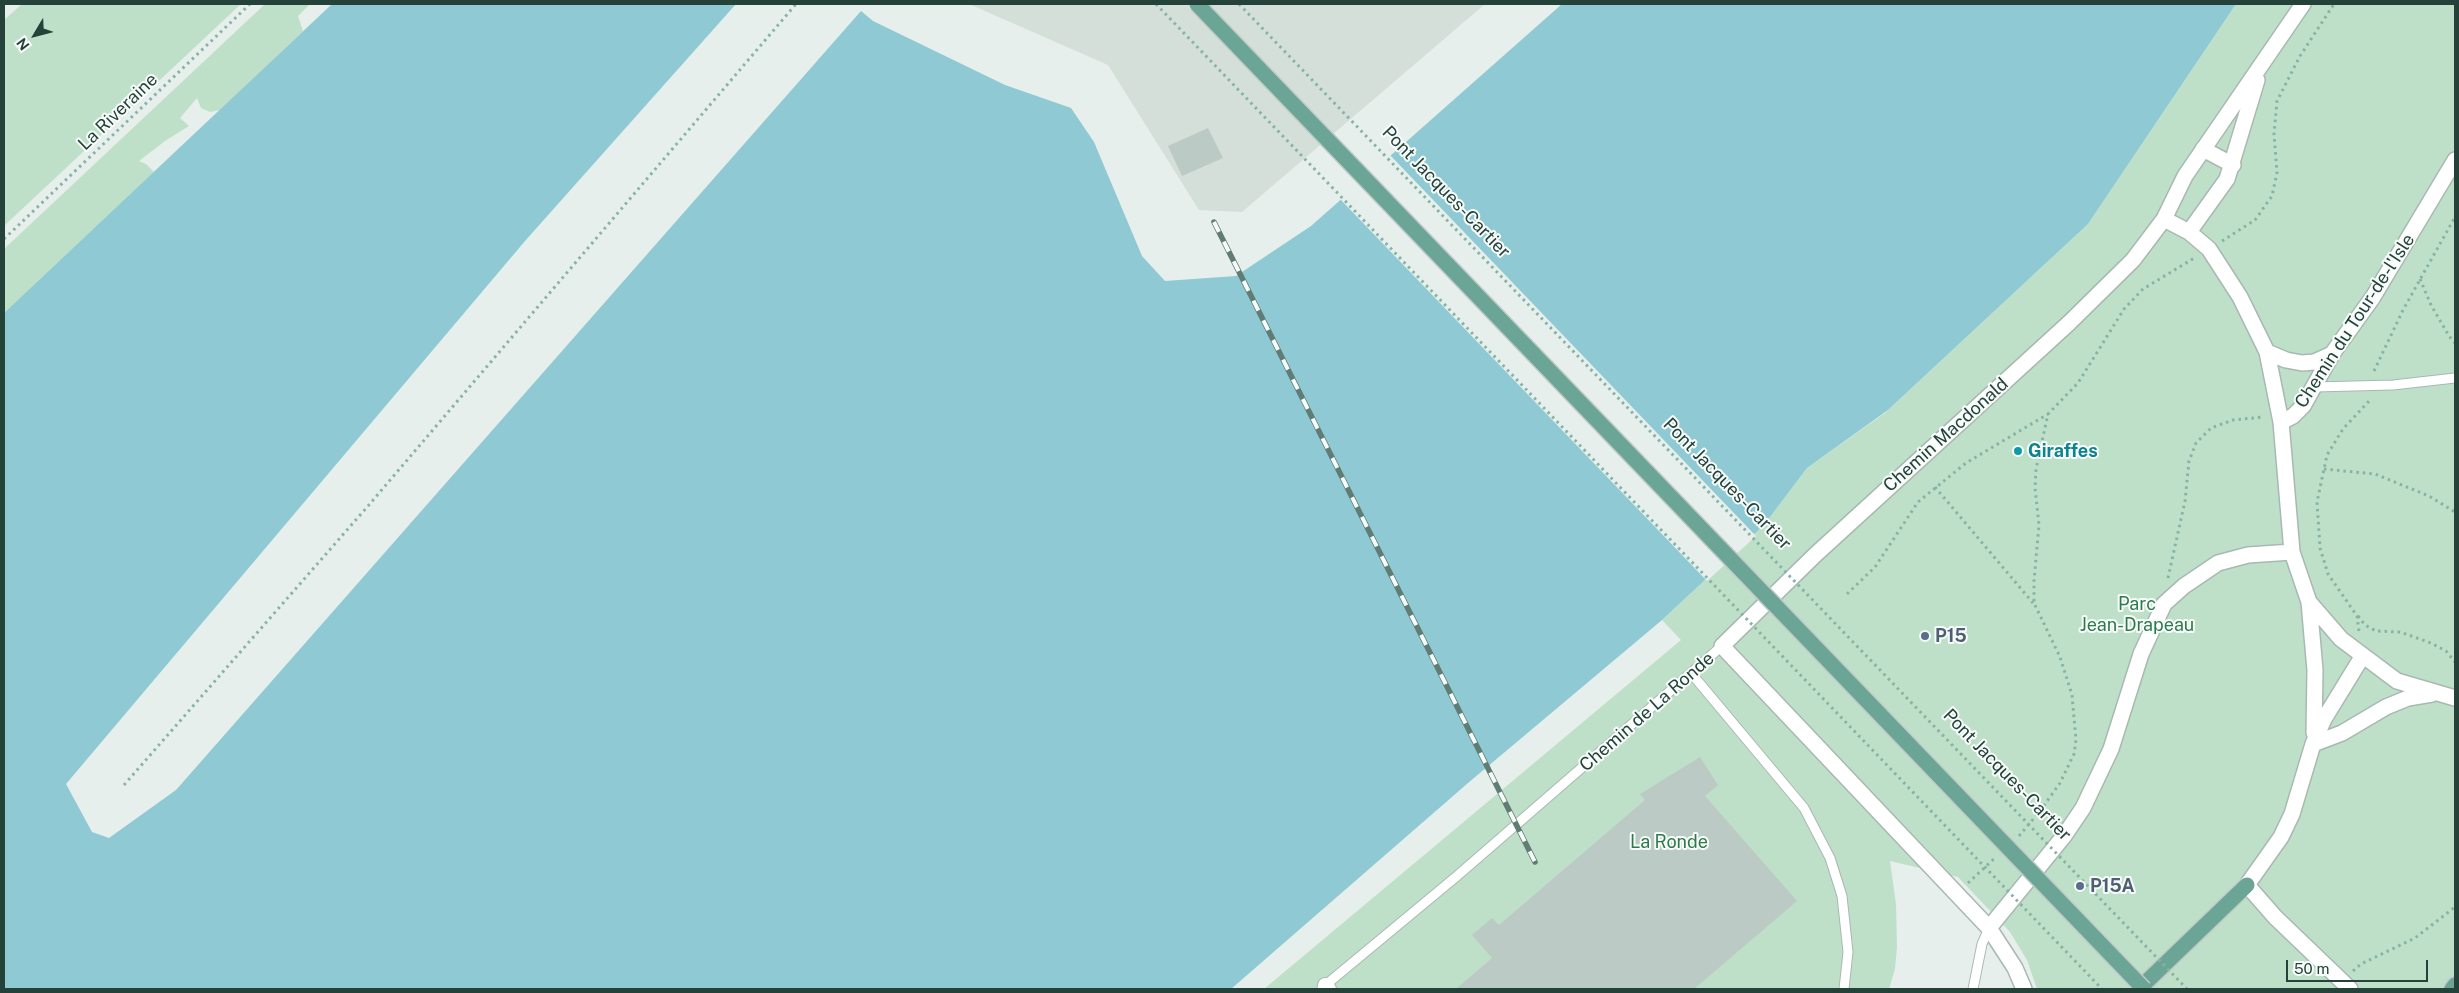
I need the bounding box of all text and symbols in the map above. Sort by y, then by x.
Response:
north arrow [10,10,60,60]
text: N [13,35,33,53]
street label: La Riveraine [74,69,162,155]
street label: Pont Jacques-Cartier [1377,122,1515,262]
street label: Chemin du Tour-de-l'Isle [2291,230,2419,412]
street label: Chemin Macdonald [1879,373,2013,497]
street label: Pont Jacques-Cartier [1658,414,1796,554]
place label: Giraffes [2028,440,2098,462]
marker: Giraffes [2012,445,2024,457]
park label: Parc Jean-Drapeau [2080,593,2194,636]
place label: P15 [1935,625,1967,647]
marker: P15 [1919,630,1931,642]
street label: Chemin de La Ronde [1575,648,1719,776]
street label: Pont Jacques-Cartier [1938,705,2076,845]
park label: La Ronde [1630,831,1708,853]
place label: P15A [2090,875,2135,897]
marker: P15A [2074,880,2086,892]
scale bar [2289,950,2432,982]
text: 50 m [2294,960,2329,977]

